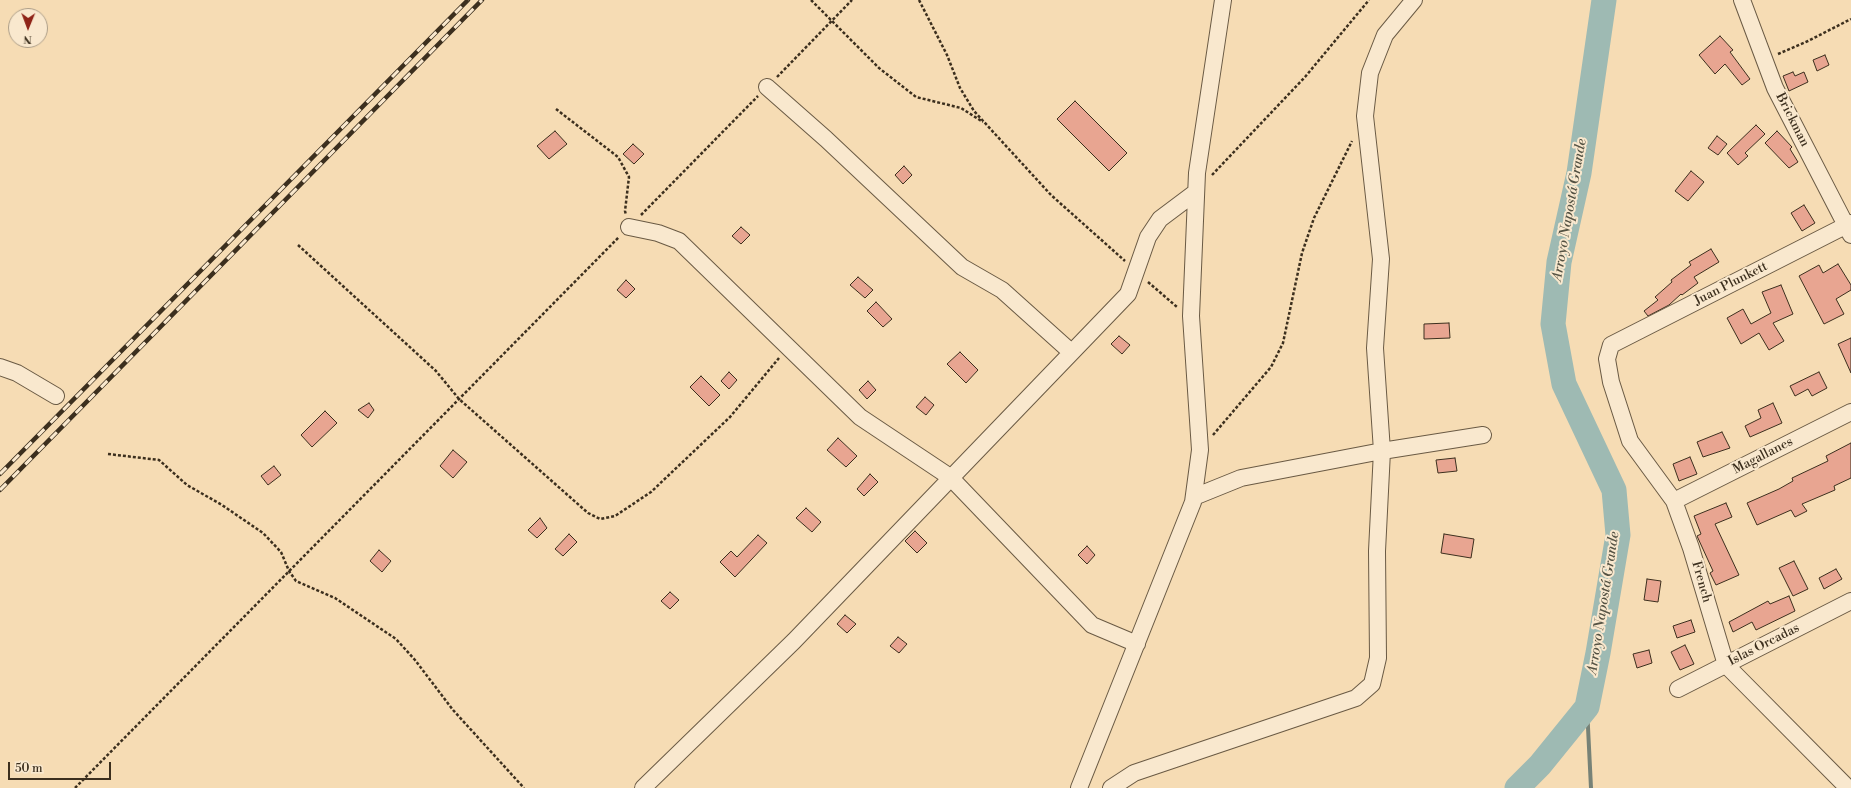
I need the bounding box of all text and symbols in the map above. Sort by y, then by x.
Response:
north arrow [8,8,48,48]
text: N [23,32,32,46]
street label: Brickman [1772,90,1812,150]
water label: Arroyo Napostá Grande [1549,138,1591,282]
street label: Juan Plunkett [1692,259,1770,309]
street label: Magallanes [1730,434,1796,478]
water label: Arroyo Napostá Grande [1584,530,1624,676]
street label: French [1688,559,1714,605]
street label: Islas Orcadas [1726,620,1802,670]
scale bar [10,754,113,780]
text: 50 m [15,761,43,776]

